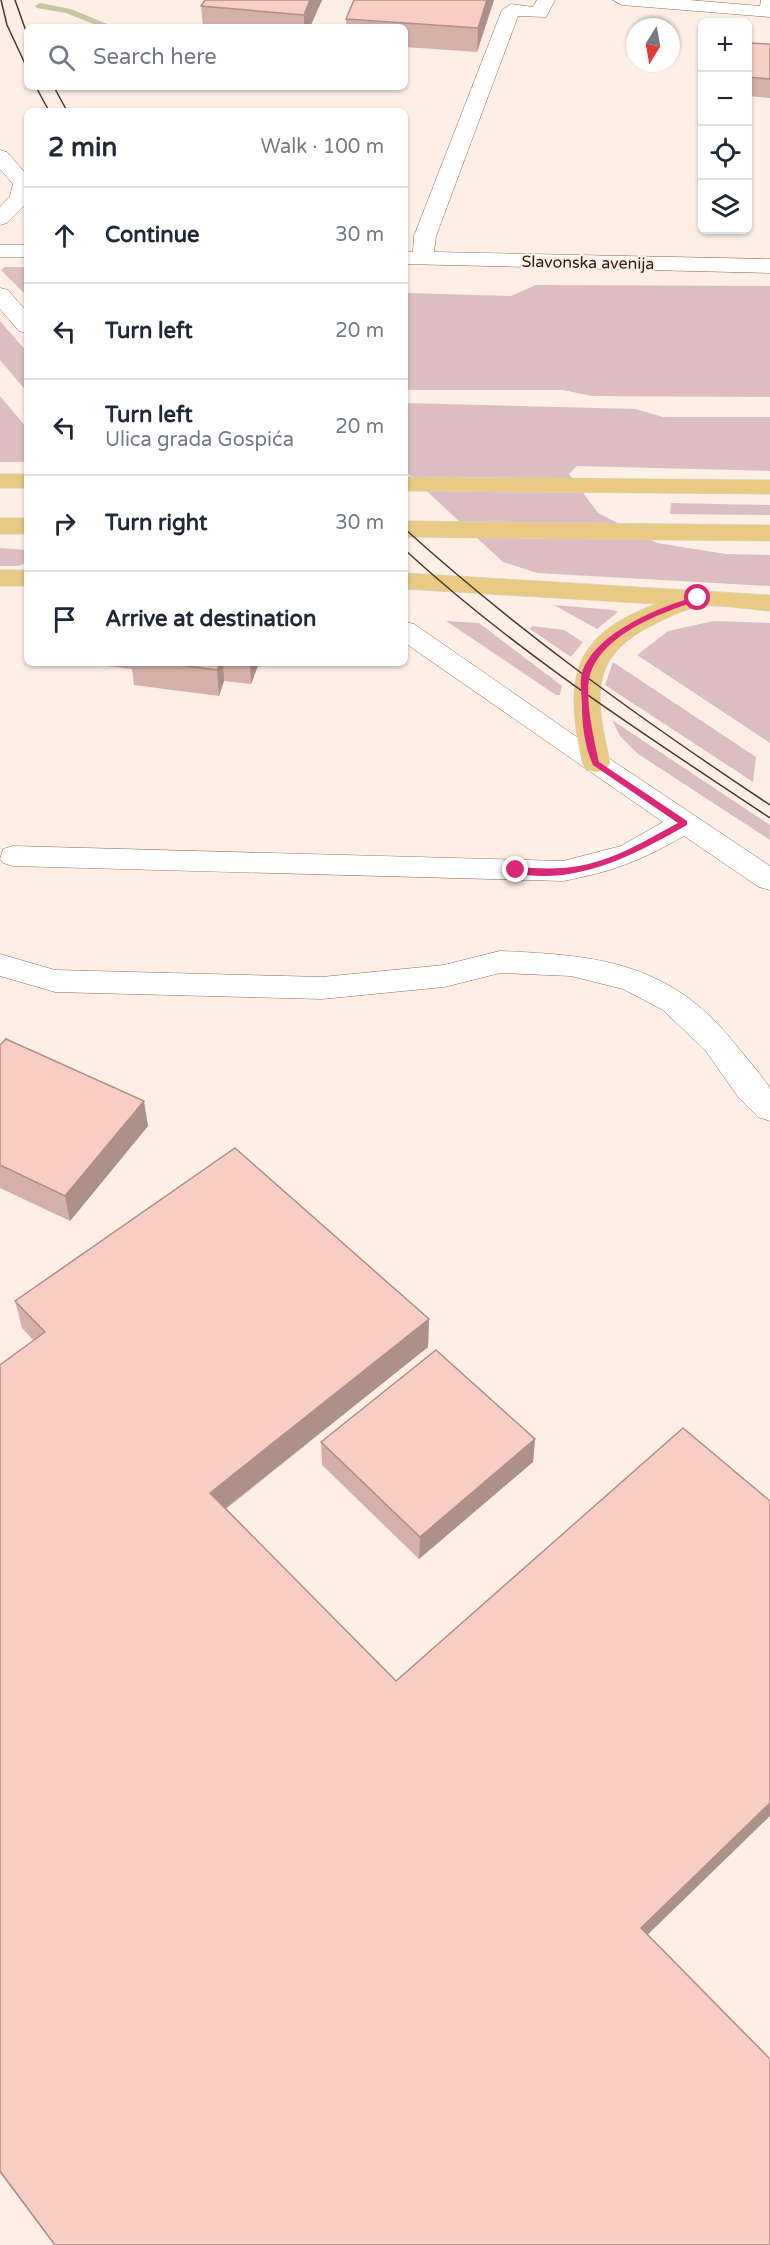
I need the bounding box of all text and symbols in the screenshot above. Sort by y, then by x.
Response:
north arrow [626,18,680,72]
map controls [698,18,752,234]
button: + [698,18,752,72]
search box [24,24,408,90]
icon: search [45,41,78,74]
text: Search here [93,44,217,70]
button: − [698,72,752,126]
button: locate [698,126,752,180]
text: 2 min [48,132,117,163]
text: Walk · 100 m [261,135,384,159]
button: layers [698,180,752,234]
icon: ahead [48,219,81,252]
text: Continue [105,222,200,248]
text: 30 m [335,223,384,247]
street label: Slavonska avenija [521,252,655,274]
icon: left [48,315,81,348]
text: Turn left [105,318,193,344]
text: 20 m [335,319,384,343]
text: Turn left [105,402,193,428]
icon: left [48,411,81,444]
text: 20 m [335,415,384,439]
text: Ulica grada Gospića [105,428,294,452]
icon: right [48,507,81,540]
text: Turn right [105,510,207,536]
text: 30 m [335,511,384,535]
route start [684,584,710,610]
icon: arrive [48,603,81,636]
text: Arrive at destination [105,606,316,632]
route end [502,856,528,882]

